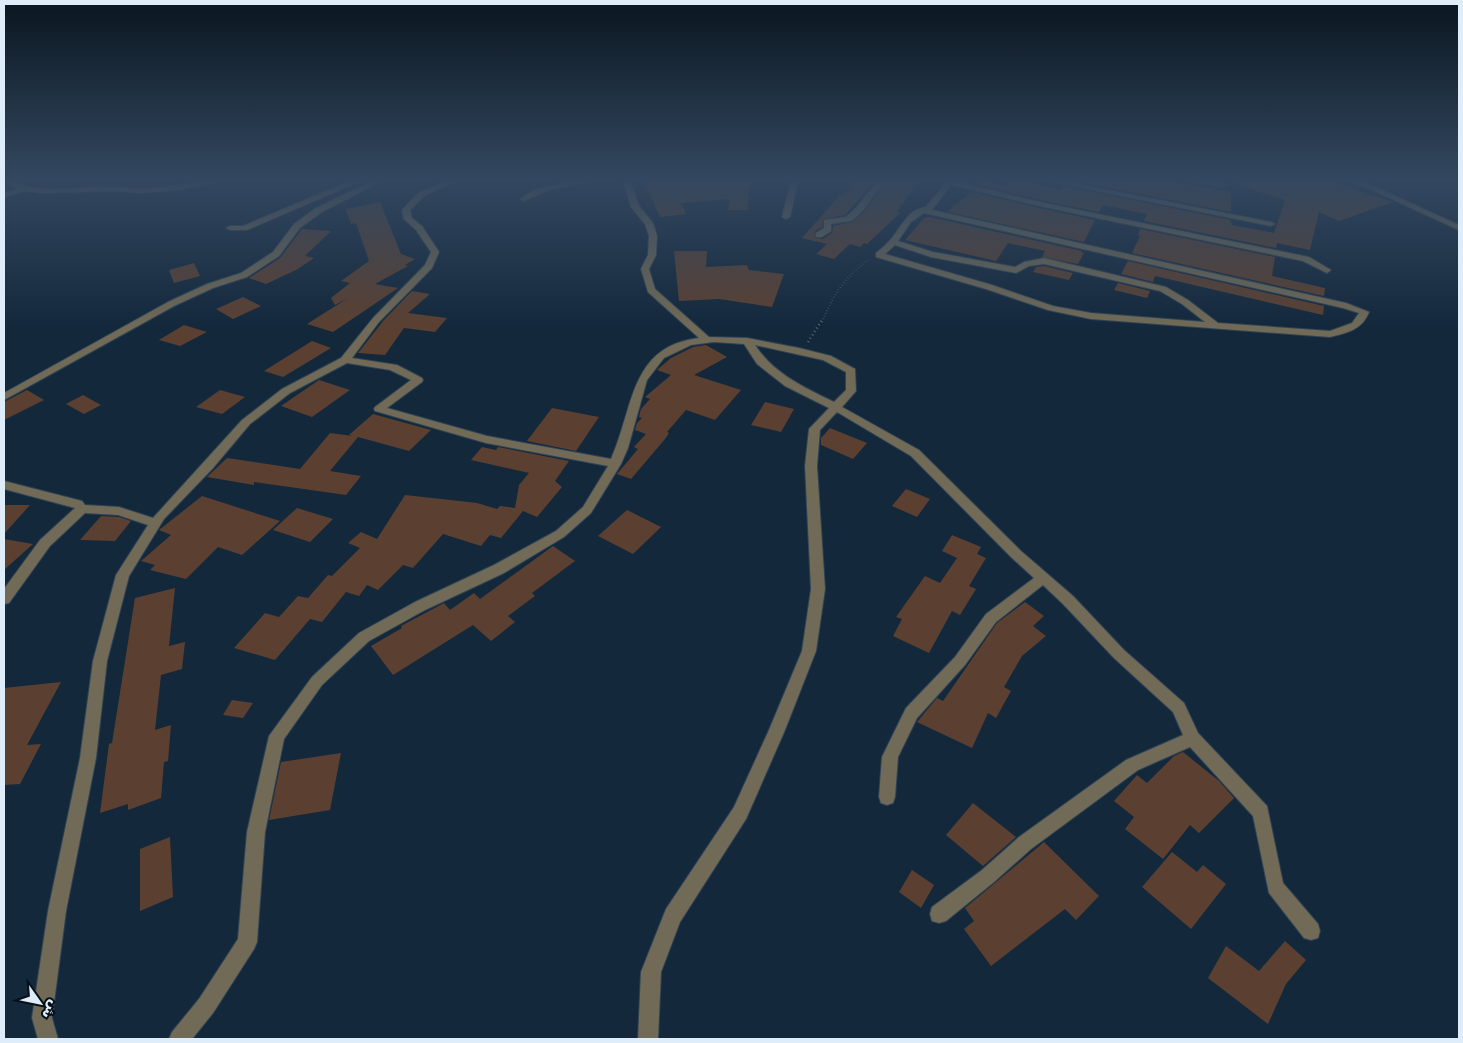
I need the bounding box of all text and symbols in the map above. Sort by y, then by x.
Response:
north arrow [15,978,65,1028]
text: ش [39,998,63,1023]

